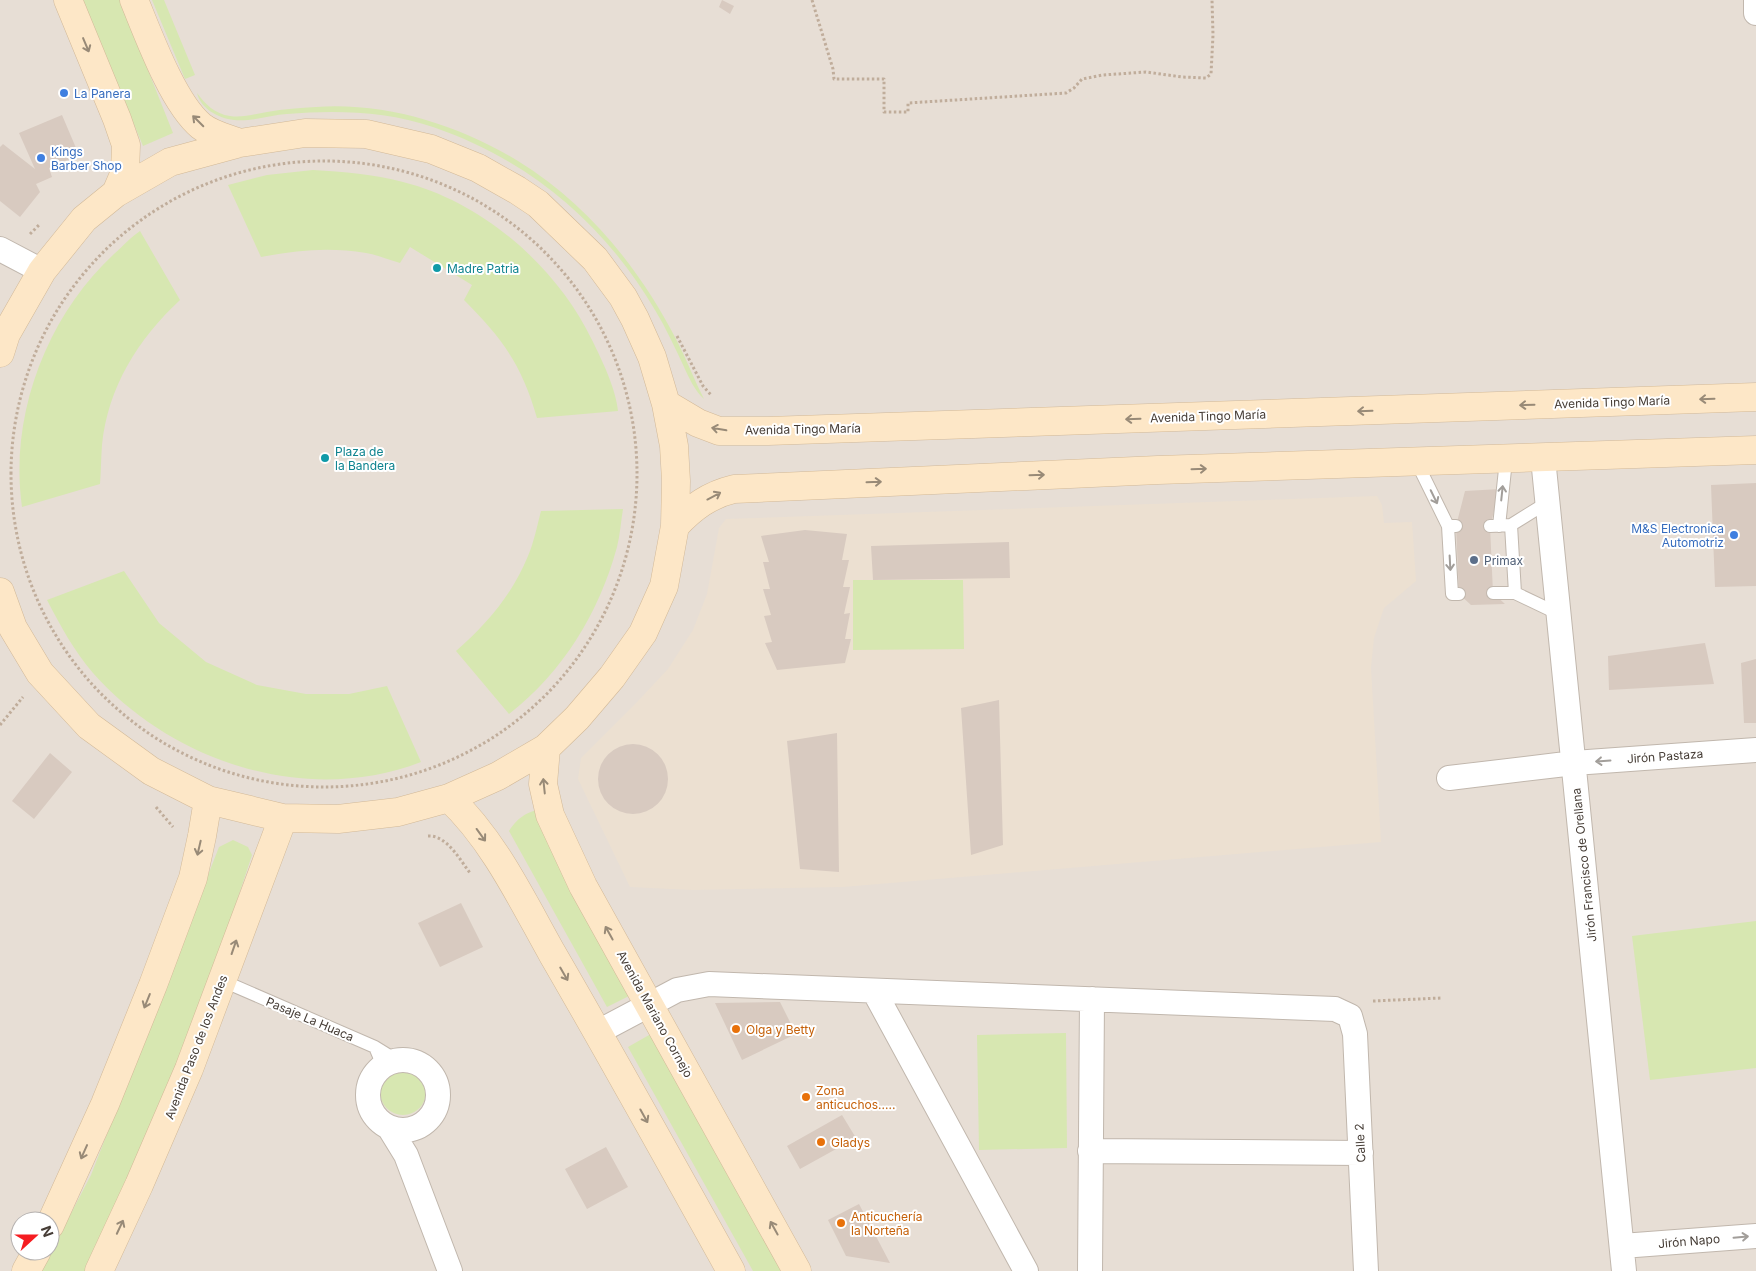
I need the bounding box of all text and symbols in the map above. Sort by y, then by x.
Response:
one-way arrow [82,37,92,52]
place label: La Panera [74,86,131,101]
marker: La Panera [58,87,70,99]
one-way arrow [191,115,204,127]
place label: Kings Barber Shop [51,144,122,173]
marker: Kings Barber Shop [35,152,47,164]
place label: Madre Patria [447,261,519,276]
marker: Madre Patria [431,262,443,274]
street label: Avenida Tingo María [1554,392,1670,412]
one-way arrow [1700,394,1716,403]
one-way arrow [1520,400,1536,410]
street label: Avenida Tingo María [1150,406,1266,426]
one-way arrow [1357,406,1373,415]
one-way arrow [1125,414,1141,423]
street label: Avenida Tingo María [745,420,861,438]
one-way arrow [712,424,728,434]
place label: Plaza de la Bandera [335,444,395,473]
marker: Plaza de la Bandera [319,452,331,464]
one-way arrow [1190,464,1207,474]
one-way arrow [1028,471,1044,480]
one-way arrow [866,478,882,487]
one-way arrow [1498,485,1507,501]
one-way arrow [1430,490,1440,505]
one-way arrow [706,491,721,501]
place label: M&S Electronica Automotriz [1631,521,1724,550]
marker: M&S Electronica Automotriz [1728,529,1740,541]
place label: Primax [1484,553,1524,568]
marker: Primax [1468,554,1480,566]
one-way arrow [1446,555,1455,571]
street label: Jirón Pastaza [1626,746,1704,766]
one-way arrow [1595,756,1611,765]
one-way arrow [539,778,549,794]
street label: Jirón Francisco de Orellana [1568,787,1600,943]
one-way arrow [476,828,486,842]
one-way arrow [194,840,204,856]
one-way arrow [604,927,614,941]
one-way arrow [230,940,239,955]
street label: Avenida Mariano Cornejo [614,948,696,1080]
one-way arrow [560,967,570,981]
street label: Avenida Paso de los Andes [162,973,230,1121]
one-way arrow [142,993,151,1009]
street label: Pasaje La Huaca [264,994,356,1044]
place label: Olga y Betty [746,1022,815,1037]
marker: Olga y Betty [730,1023,742,1035]
place label: Zona anticuchos..... [816,1083,895,1112]
marker: Zona anticuchos..... [800,1091,812,1103]
one-way arrow [639,1108,649,1123]
street label: Calle 2 [1351,1123,1369,1163]
place label: Gladys [831,1135,870,1150]
marker: Gladys [815,1136,827,1148]
one-way arrow [79,1144,89,1159]
place label: Anticuchería la Norteña [851,1209,922,1238]
north arrow [10,1211,60,1261]
marker: Anticuchería la Norteña [835,1217,847,1229]
one-way arrow [115,1220,125,1235]
one-way arrow [768,1222,778,1236]
text: N [38,1223,57,1239]
street label: Jirón Napo [1657,1231,1721,1251]
one-way arrow [1733,1232,1749,1242]

